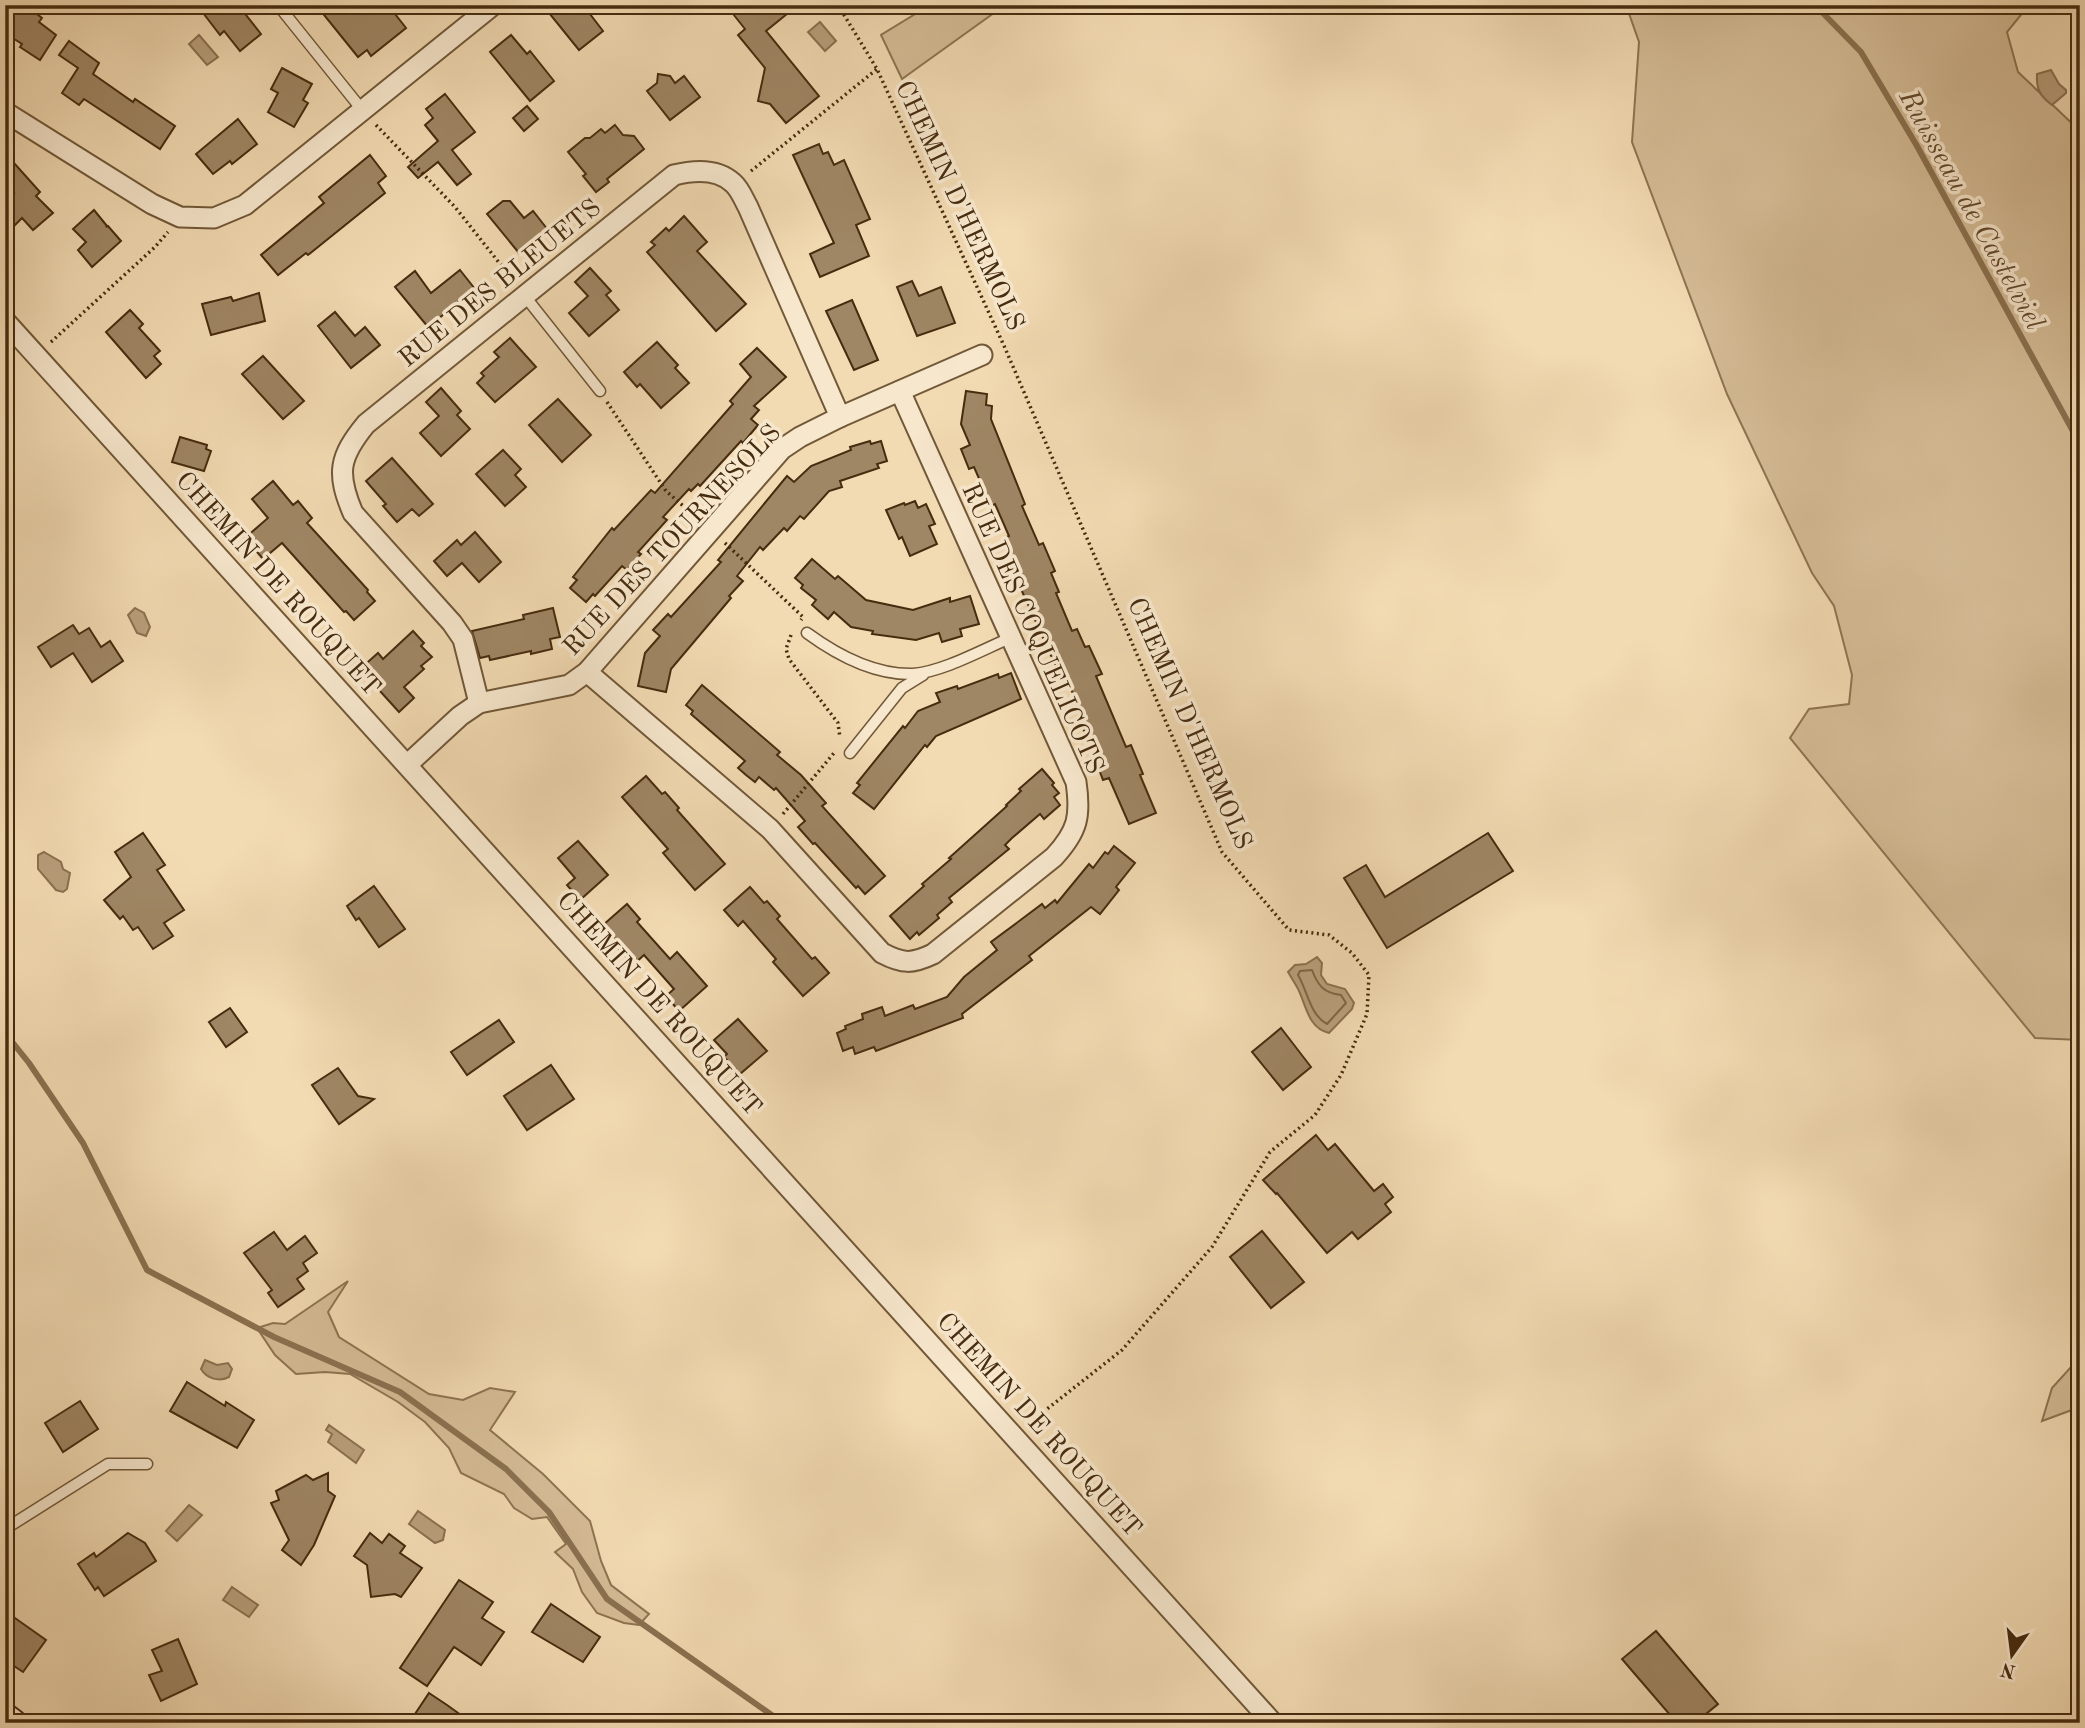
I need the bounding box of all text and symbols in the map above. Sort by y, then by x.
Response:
street label: CHEMIN D'HERMOLS [890,77,1029,335]
water label: Ruisseau de Castelviel [1892,85,2048,335]
street label: RUE DES BLEUETS [395,194,606,373]
street label: RUE DES TOURNESOLS [559,420,786,661]
street label: CHEMIN DE ROUQUET [170,467,385,701]
street label: RUE DES COQUELICOTS [956,480,1108,778]
street label: CHEMIN D'HERMOLS [1122,594,1256,853]
street label: CHEMIN DE ROUQUET [551,887,766,1121]
street label: CHEMIN DE ROUQUET [931,1308,1146,1542]
north arrow [1976,1620,2046,1690]
text: N [1999,1658,2018,1680]

